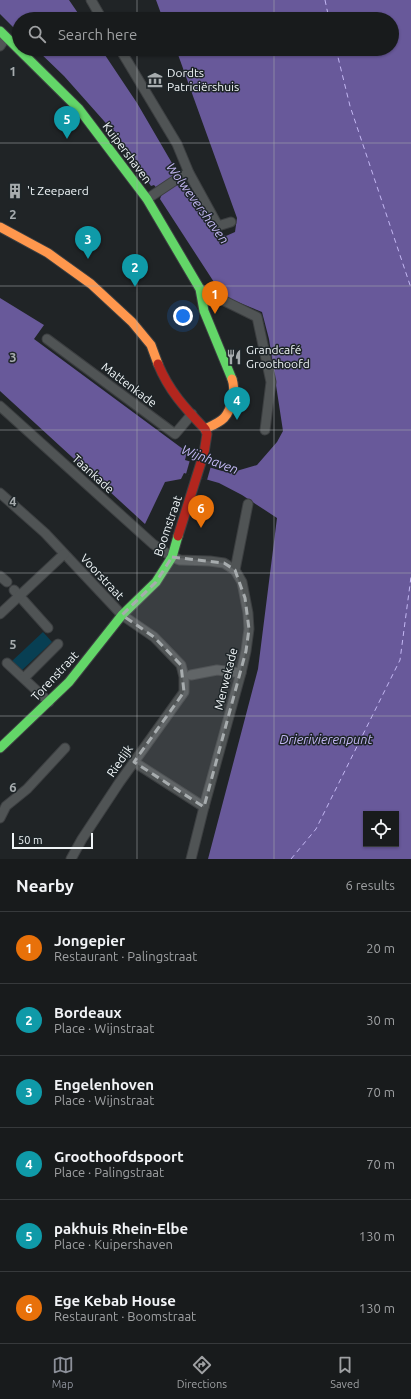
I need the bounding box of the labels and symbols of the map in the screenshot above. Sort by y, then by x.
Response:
text: 1 [9,64,17,78]
place label: Dordts Patriciërshuis [167,66,239,93]
museum icon: Dordts Patriciërshuis [146,71,164,89]
pin: 5 [54,106,80,139]
street label: Kuipershaven [100,120,154,186]
water label: Wolwevershaven [164,160,232,246]
building icon: 't Zeepaerd [6,182,24,200]
place label: 't Zeepaerd [27,184,89,197]
text: 2 [9,207,17,221]
pin: 3 [75,226,101,259]
pin: 2 [122,254,148,287]
pin: 1 [202,281,228,314]
your location [173,306,193,326]
place label: Grandcafé Groothoofd [246,343,310,370]
restaurant icon: Grandcafé Groothoofd [225,348,243,366]
text: 3 [9,350,17,364]
street label: Mattenkade [99,360,159,409]
pin: 4 [224,387,250,420]
water label: Wijnhaven [180,442,240,476]
street label: Taankade [70,452,117,496]
street label: Boomstraat [151,493,184,558]
text: 4 [9,494,17,508]
pin: 6 [188,495,214,528]
street label: Voorstraat [78,551,127,602]
text: 5 [9,637,17,651]
street label: Merwekade [212,646,240,711]
street label: Torenstraat [29,648,81,703]
water label: Drierivierenpunt [279,732,373,746]
street label: Riedijk [104,742,135,779]
text: 6 [9,780,17,794]
scale bar [12,831,93,850]

